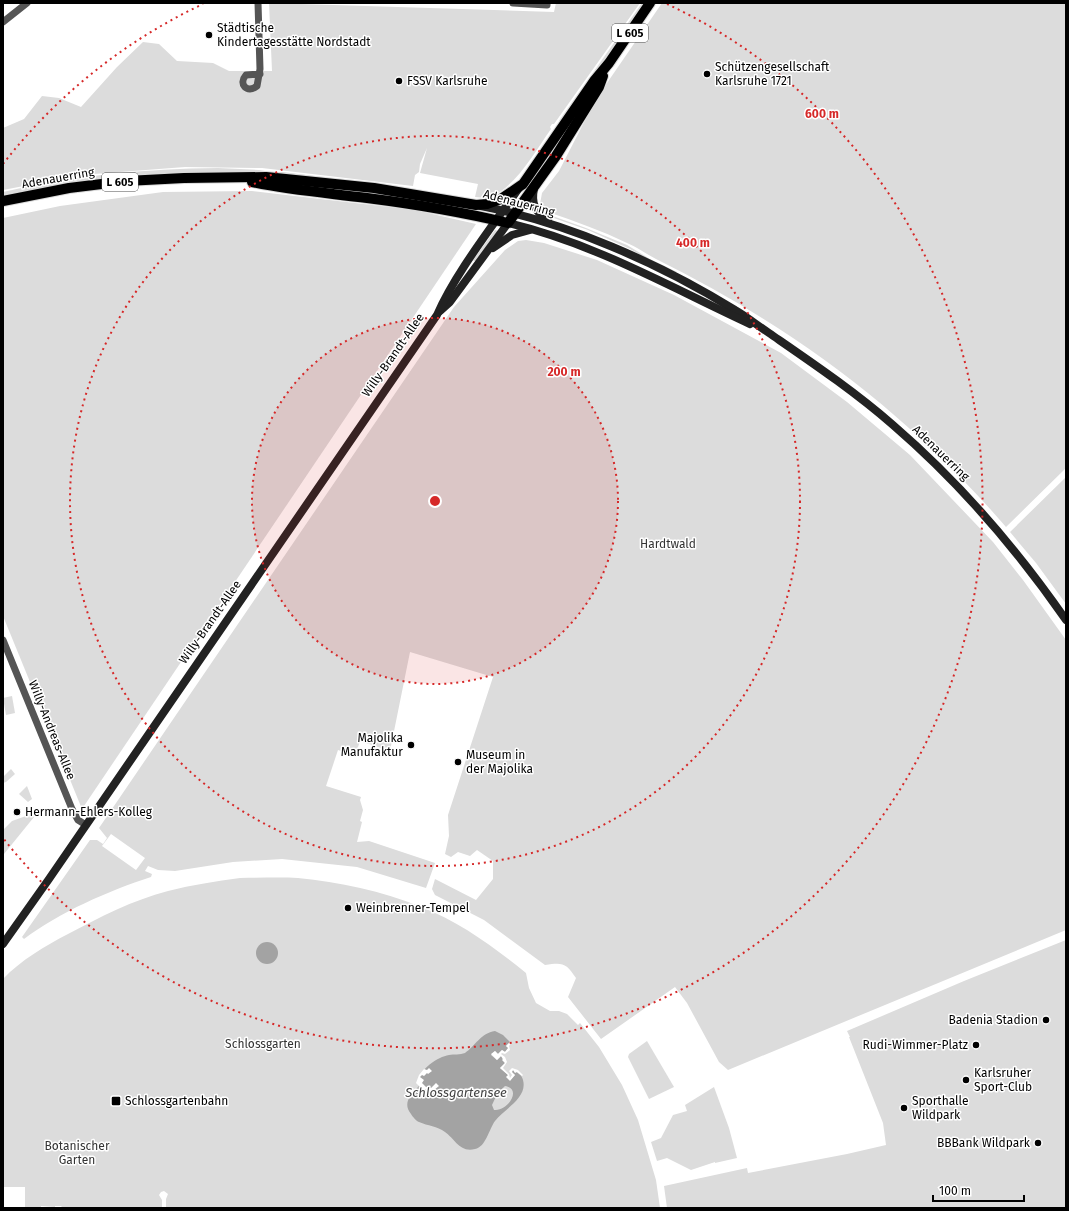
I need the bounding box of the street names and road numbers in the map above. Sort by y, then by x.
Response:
road number: L 605 [612,24,648,42]
street label: Adenauerring [21,165,96,191]
road number: L 605 [102,173,138,191]
street label: Adenauerring [482,187,557,219]
street label: Willy-Brandt-Allee [359,311,427,399]
street label: Adenauerring [910,422,973,484]
street label: Willy-Brandt-Allee [176,578,244,666]
street label: Willy-Andreas-Allee [26,678,78,782]

